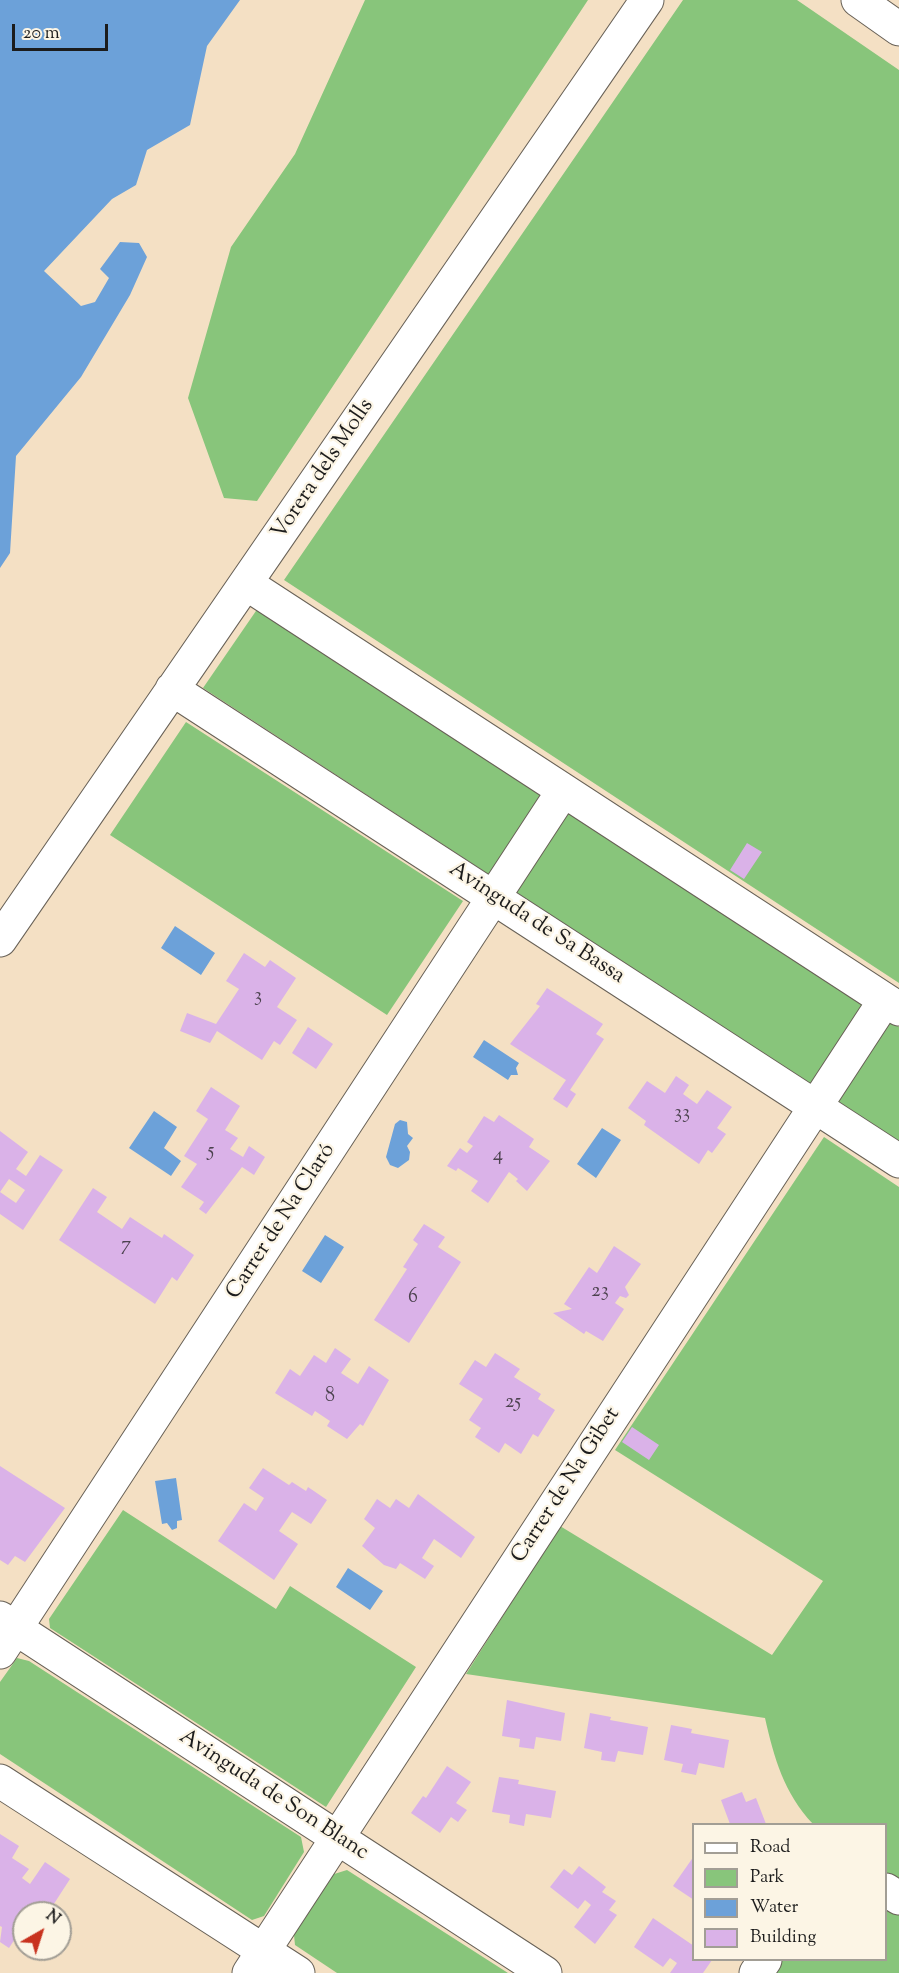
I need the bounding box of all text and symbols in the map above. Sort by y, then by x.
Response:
scale bar [15,12,111,50]
text: 20 m [23,21,60,47]
street label: Vorera dels Molls [267,395,381,545]
street label: Avinguda de Sa Bassa [443,857,629,991]
house number: 3 [254,986,262,1010]
house number: 33 [674,1103,690,1127]
street label: Carrer de Na Claró [222,1139,342,1305]
house number: 5 [208,1141,214,1165]
house number: 4 [493,1145,503,1169]
house number: 7 [121,1235,131,1259]
house number: 23 [591,1281,609,1305]
house number: 6 [408,1287,418,1311]
house number: 8 [325,1386,335,1410]
house number: 25 [505,1392,521,1416]
street label: Carrer de Na Gibet [507,1403,627,1569]
street label: Avinguda de Son Blanc [173,1725,373,1867]
legend [692,1823,887,1961]
text: Road [750,1835,790,1861]
text: Park [750,1865,784,1891]
text: Water [750,1895,798,1921]
north arrow [12,1901,72,1961]
text: N [40,1905,65,1931]
text: Building [750,1925,816,1951]

